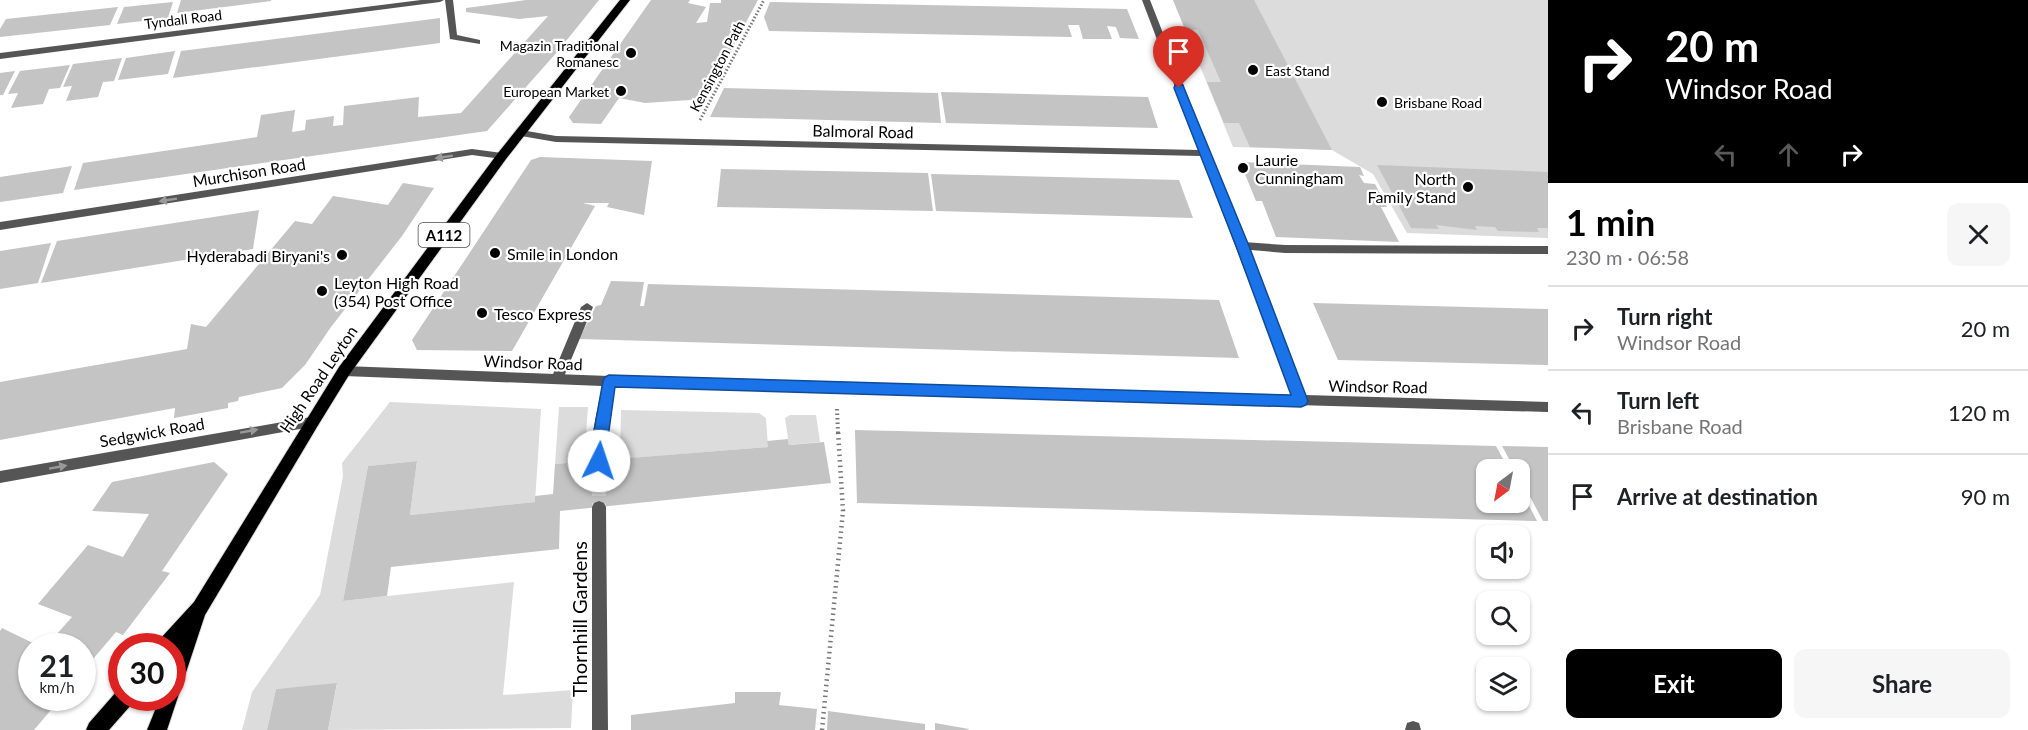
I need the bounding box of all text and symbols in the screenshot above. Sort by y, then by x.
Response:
street label: Tyndall Road [143,6,223,32]
street label: Kensington Path [686,18,748,114]
text: 20 m [1665,21,1759,71]
icon: right [1566,24,1644,102]
pin [1153,26,1204,88]
icon: arrive [1162,35,1195,68]
place label: Magazin Traditional Romanesc [500,37,619,70]
marker: Magazin Traditional Romanesc [624,46,638,60]
place label: East Stand [1265,62,1330,79]
marker: East Stand [1246,63,1260,77]
text: Windsor Road [1665,72,1833,105]
place label: European Market [503,83,609,100]
marker: European Market [614,84,628,98]
place label: Brisbane Road [1394,94,1482,111]
marker: Brisbane Road [1375,95,1389,109]
street label: Balmoral Road [812,121,914,141]
icon: left [1709,138,1742,171]
icon: ahead [1772,138,1805,171]
icon: right [1835,138,1868,171]
place label: Laurie Cunningham [1255,150,1343,187]
one-way arrow [434,152,453,161]
street label: Murchison Road [191,154,307,190]
marker: Laurie Cunningham [1236,161,1250,175]
place label: North Family Stand [1368,169,1456,206]
marker: North Family Stand [1461,180,1475,194]
one-way arrow [159,196,178,205]
text: 1 min [1566,200,1655,244]
button: close [1947,203,2010,266]
road number: A112 [418,223,470,247]
place label: Smile in London [507,244,618,263]
text: 230 m · 06:58 [1566,245,1689,269]
place label: Hyderabadi Biryani's [186,246,330,265]
marker: Smile in London [488,246,502,260]
marker: Hyderabadi Biryani's [335,248,349,262]
place label: Leyton High Road (354) Post Office [334,273,459,310]
marker: Leyton High Road (354) Post Office [315,284,329,298]
text: Turn right [1617,303,1712,330]
place label: Tesco Express [494,304,592,323]
marker: Tesco Express [475,306,489,320]
icon: right [1566,312,1599,345]
text: 20 m [1961,315,2010,342]
street label: High Road Leyton [275,322,361,436]
text: Windsor Road [1617,330,1741,354]
street label: Windsor Road [483,351,583,373]
street label: Windsor Road [1328,376,1428,396]
text: Turn left [1617,387,1699,414]
icon: left [1566,396,1599,429]
text: 120 m [1948,399,2010,426]
street label: Sedgwick Road [98,413,206,451]
text: Brisbane Road [1617,414,1743,438]
one-way arrow [240,427,259,436]
position arrow [567,429,631,493]
north arrow [1476,459,1530,513]
map controls [1476,459,1530,711]
one-way arrow [48,462,67,471]
icon: arrive [1566,480,1599,513]
text: Arrive at destination [1617,483,1818,510]
text: 90 m [1961,483,2010,510]
button: sound [1476,525,1530,579]
street label: Thornhill Gardens [567,541,591,697]
button: search [1476,591,1530,645]
speed limit sign: 30 [108,633,186,711]
text: 21 [40,647,74,683]
button: Exit [1566,649,1782,718]
button: Share [1794,649,2010,718]
button: layers [1476,657,1530,711]
text: km/h [39,678,75,696]

